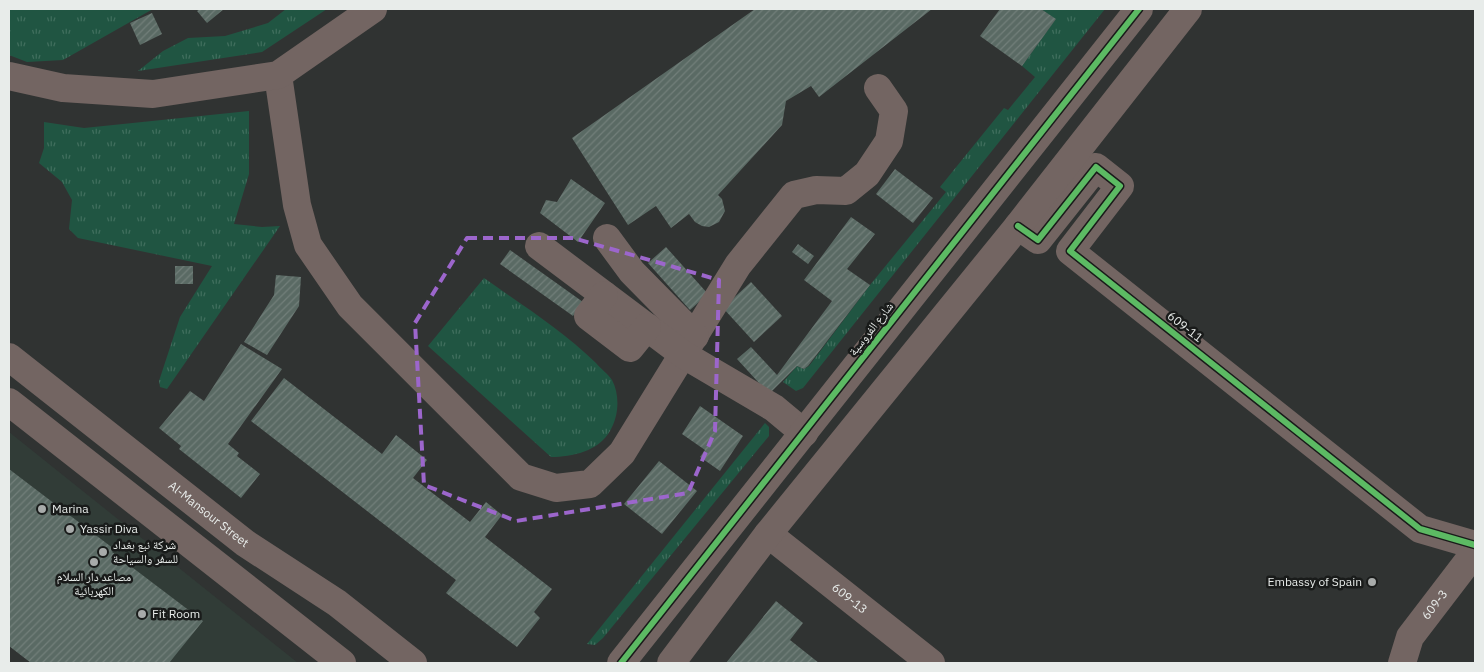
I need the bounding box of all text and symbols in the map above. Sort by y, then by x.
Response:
street label: شارع الفروسية [845,299,897,359]
street label: 609-11 [1165,308,1206,345]
street label: Al-Mansour Street [166,478,252,550]
place label: Marina [52,501,89,516]
marker: Marina [36,503,48,515]
place label: Yassir Diva [80,521,139,536]
marker: Yassir Diva [64,523,76,535]
place label: شركة نبع بغداد للسفر والسياحة [113,537,178,566]
marker: شركة نبع بغداد للسفر والسياحة [97,546,109,558]
marker: مصاعد دار السلام الكهربائية [88,556,100,568]
place label: مصاعد دار السلام الكهربائية [57,569,131,598]
place label: Embassy of Spain [1267,574,1362,589]
marker: Embassy of Spain [1366,576,1378,588]
street label: 609-13 [829,580,871,617]
street label: 609-3 [1418,586,1451,622]
place label: Fit Room [152,606,200,621]
marker: Fit Room [136,608,148,620]

